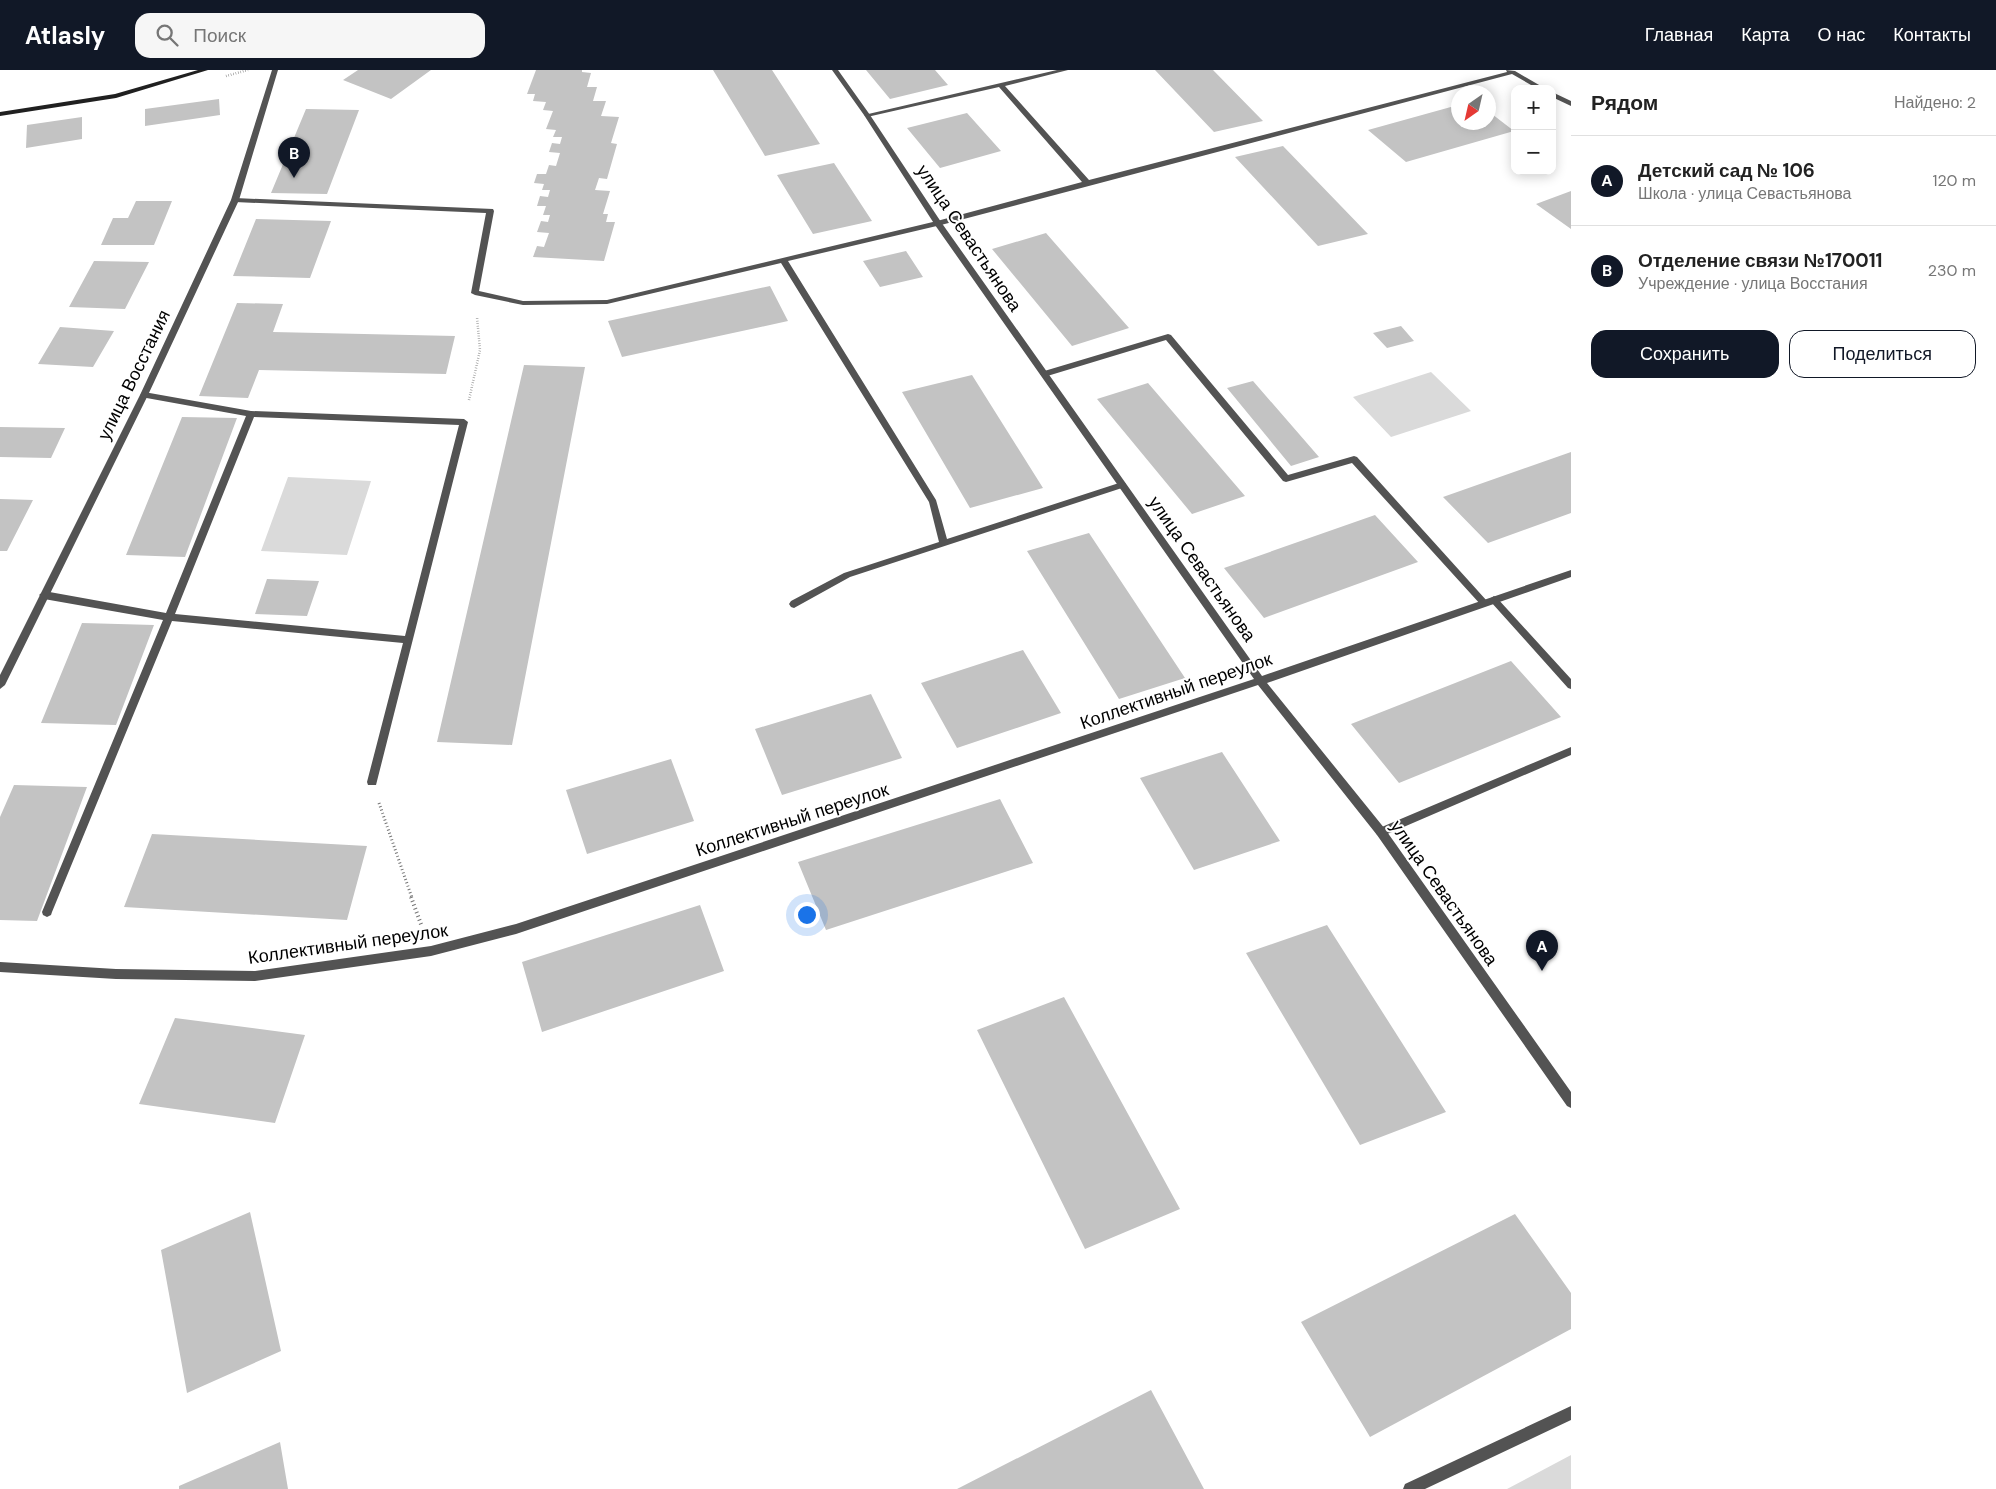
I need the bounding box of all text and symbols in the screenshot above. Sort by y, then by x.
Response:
search box [135,13,485,58]
text: Atlasly [25,20,105,51]
icon: search [153,21,181,49]
text: Поиск [193,23,246,48]
text: Главная [1645,23,1713,47]
text: Карта [1741,23,1790,47]
text: О нас [1818,23,1865,47]
text: Контакты [1893,23,1971,47]
north arrow [1451,85,1496,130]
map controls [1511,85,1556,175]
button: + [1511,85,1556,130]
text: Рядом [1591,89,1658,117]
text: Найдено: 2 [1894,92,1976,113]
button: − [1511,130,1556,175]
pin: B [278,137,310,178]
text: Детский сад № 106 [1638,158,1815,183]
street label: улица Севастьянова [911,160,1028,317]
text: A [1601,170,1613,191]
text: 120 m [1932,170,1976,191]
text: Школа · улица Севастьянова [1638,183,1852,204]
text: Отделение связи №170011 [1638,248,1882,273]
text: B [1602,260,1612,281]
text: 230 m [1928,260,1976,281]
text: Учреждение · улица Восстания [1638,273,1868,294]
street label: улица Восстания [92,306,176,444]
button: Сохранить [1591,330,1779,378]
button: Поделиться [1789,330,1976,378]
street label: улица Севастьянова [1143,492,1262,647]
street label: Коллективный переулок [1077,647,1275,735]
street label: Коллективный переулок [692,777,892,863]
street label: улица Севастьянова [1385,816,1504,971]
your location [794,902,820,928]
street label: Коллективный переулок [247,918,450,970]
pin: A [1526,930,1558,971]

